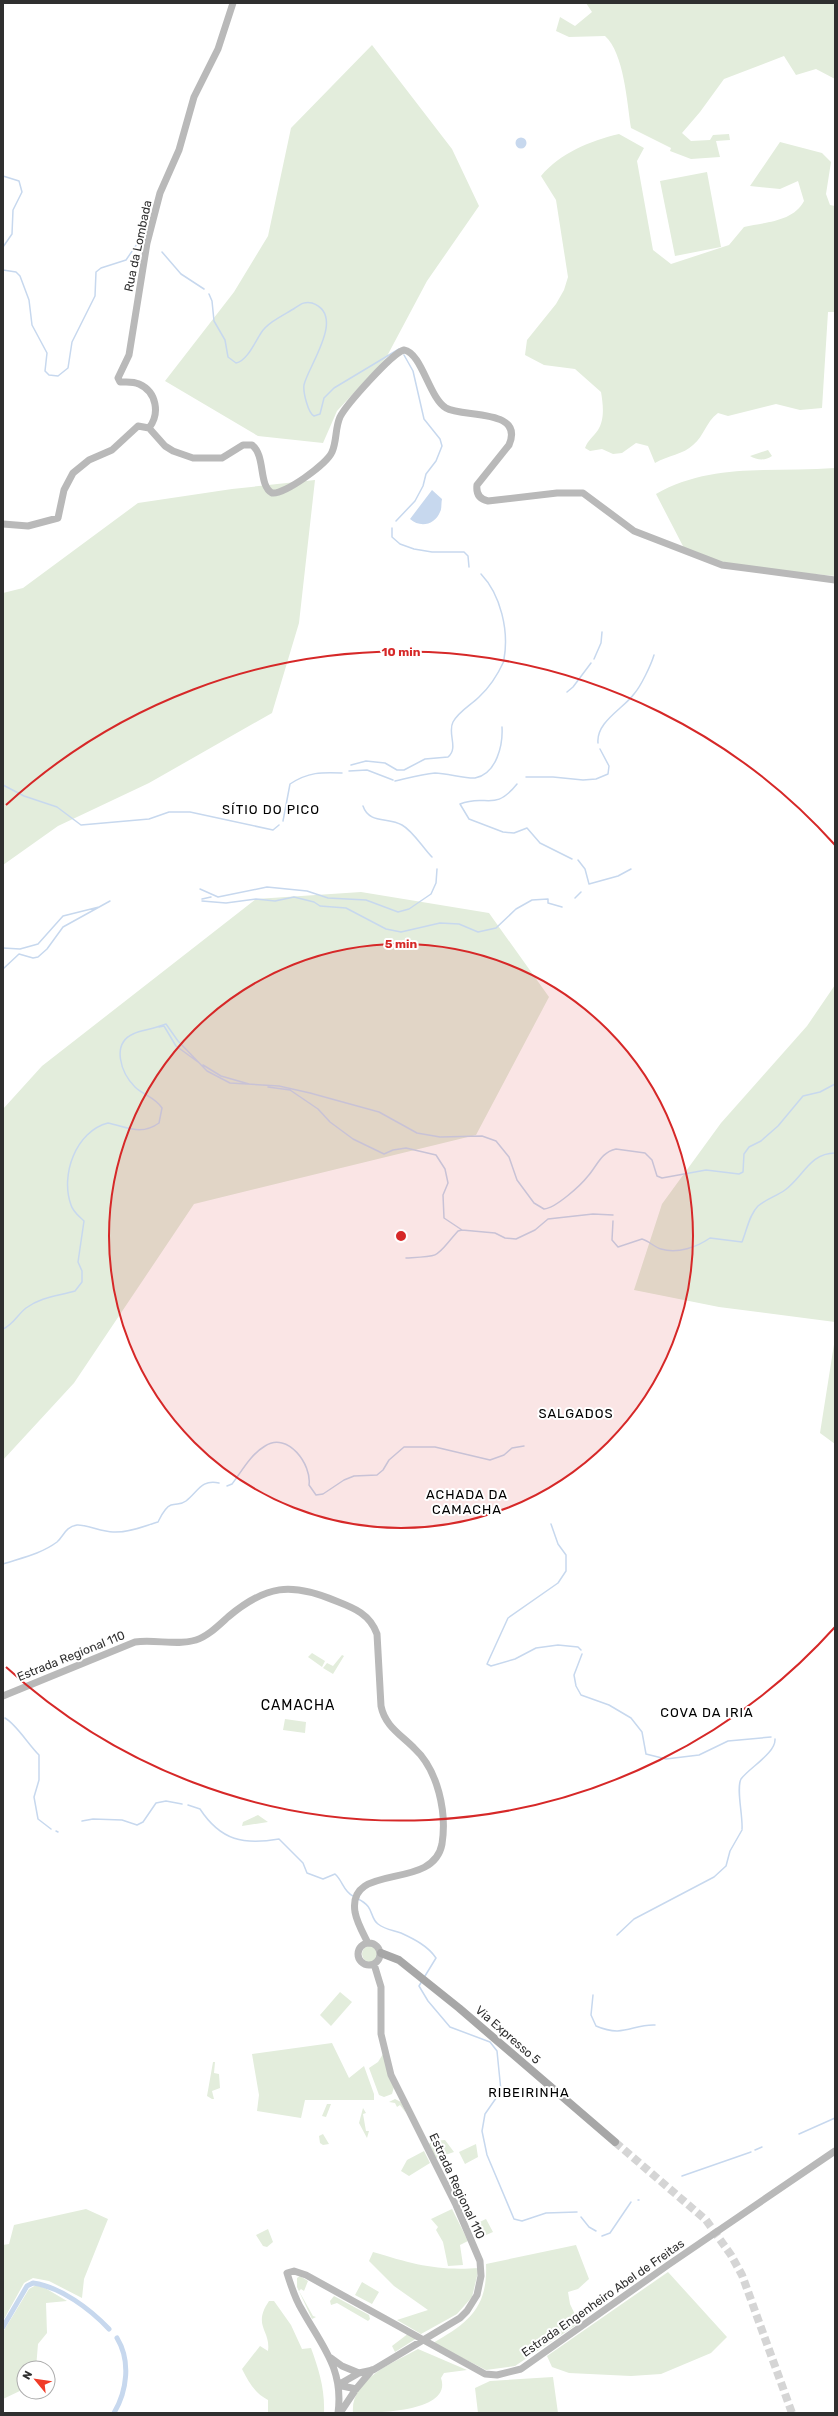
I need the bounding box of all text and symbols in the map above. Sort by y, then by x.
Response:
street label: Rua da Lombada [121,199,155,293]
text: 10 min [382,645,421,659]
district label: SÍTIO DO PICO [222,802,320,817]
text: 5 min [385,937,418,951]
centre of rings [394,1229,408,1243]
district label: SALGADOS [538,1406,614,1421]
district label: ACHADA DA CAMACHA [426,1487,508,1517]
street label: Estrada Regional 110 [15,1628,127,1684]
district label: CAMACHA [261,1697,335,1714]
district label: COVA DA IRIA [660,1705,754,1720]
street label: Via Expresso 5 [473,2003,543,2067]
district label: RIBEIRINHA [488,2085,570,2100]
street label: Estrada Regional 110 [426,2131,488,2241]
street label: Estrada Engenheiro Abel de Freitas [519,2236,687,2360]
north arrow [16,2360,56,2400]
text: N [20,2369,35,2382]

